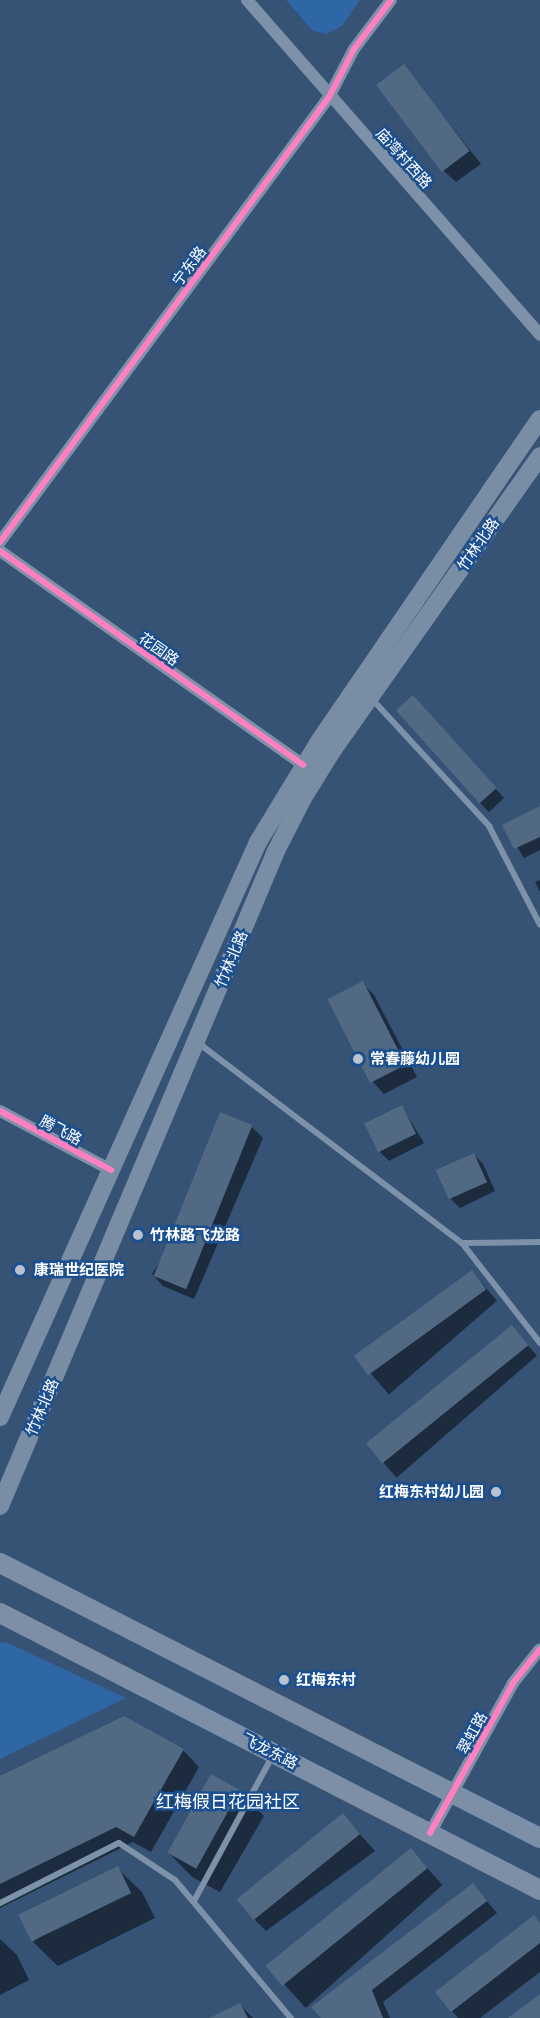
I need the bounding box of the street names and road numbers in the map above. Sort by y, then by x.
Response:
street label: 庙湾村西路 [372,124,436,192]
street label: 宁东路 [168,243,210,289]
street label: 竹林北路 [453,514,503,574]
street label: 花园路 [135,629,183,669]
street label: 竹林北路 [211,928,251,990]
street label: 腾飞路 [37,1111,85,1149]
street label: 竹林北路 [22,1376,62,1438]
street label: 翠虹路 [453,1709,491,1757]
street label: 飞龙东路 [239,1729,301,1773]

